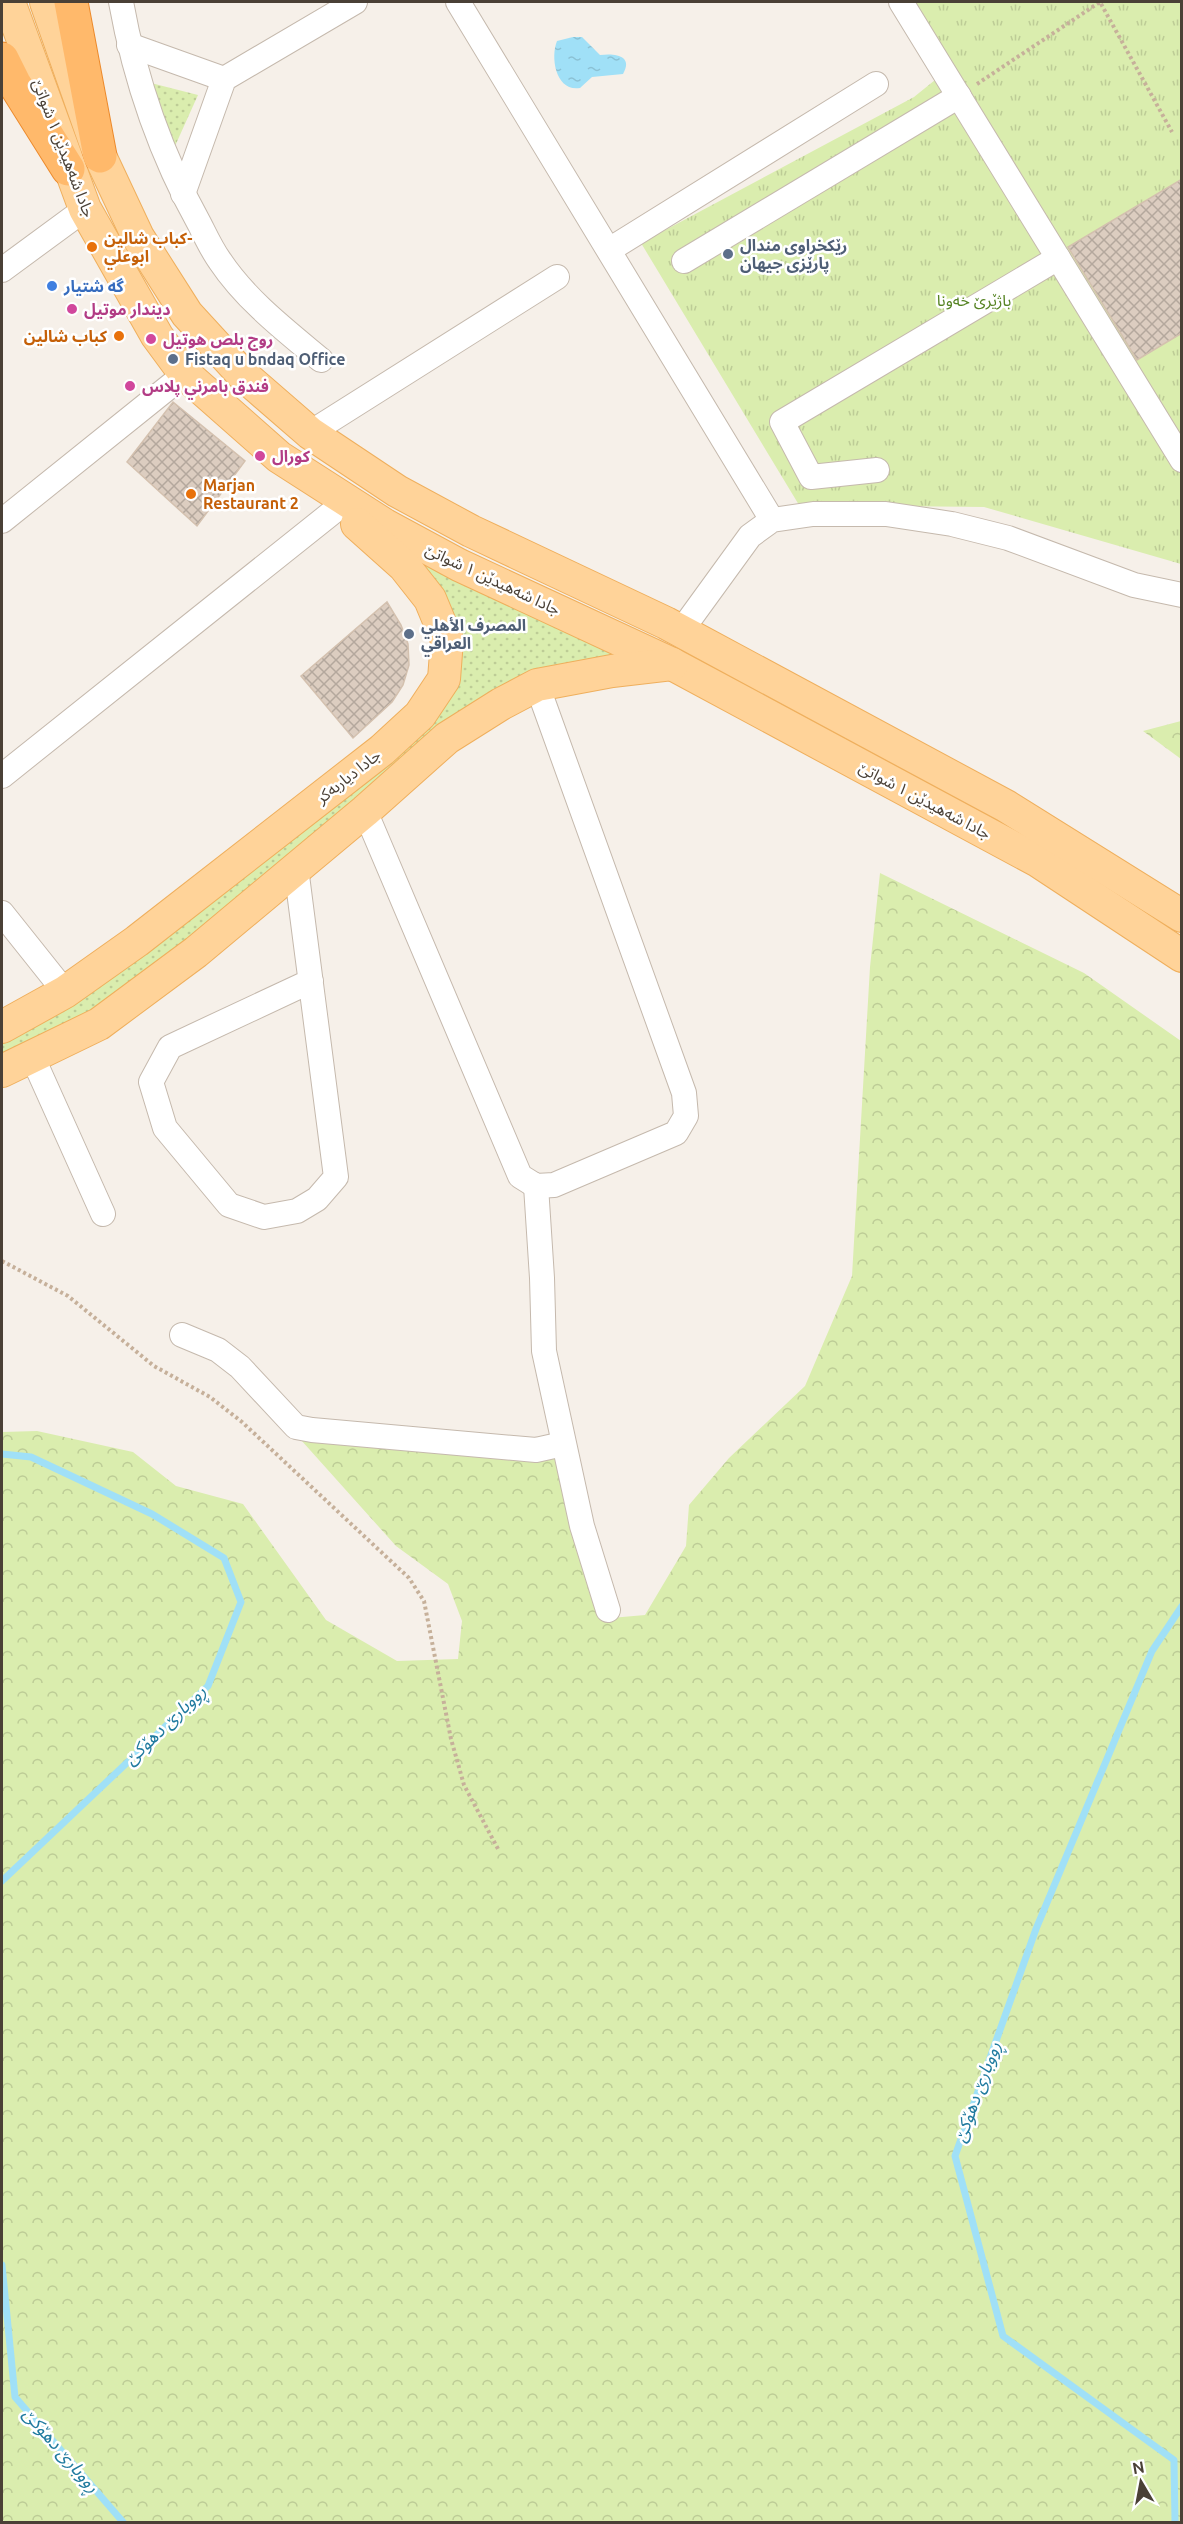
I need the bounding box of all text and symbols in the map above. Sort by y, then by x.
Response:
street label: جادا شەهیدێن ١ شواتێ [28,76,99,220]
place label: كباب شالين- ابوعلي [104,229,192,270]
place label: رێکخراوی مندال پارێزی جیهان [740,236,847,274]
marker: كباب شالين- ابوعلي [85,240,99,254]
marker: رێکخراوی مندال پارێزی جیهان [721,247,735,261]
place label: گه شتيار [63,277,125,296]
marker: گه شتيار [45,279,59,293]
park label: باژێرێ خه‌ونا [937,291,1011,310]
place label: ديندار موتيل [84,300,171,319]
marker: ديندار موتيل [65,302,79,316]
place label: كباب شالين [24,327,108,346]
marker: كباب شالين [112,329,126,343]
place label: روج بلص هوتيل [163,330,273,351]
marker: روج بلص هوتيل [144,332,158,346]
place label: Fistaq u bndaq Office [185,350,345,368]
marker: Fistaq u bndaq Office [166,352,180,366]
place label: فندق بامرني پلاس [142,377,269,400]
marker: فندق بامرني پلاس [123,379,137,393]
place label: كورال [272,447,311,466]
marker: كورال [253,449,267,463]
place label: Marjan Restaurant 2 [203,476,299,512]
marker: Marjan Restaurant 2 [184,487,198,501]
street label: جادا شەهیدێن ١ شواتێ [422,540,563,619]
place label: المصرف الأهلي العراقي [421,616,526,657]
marker: المصرف الأهلي العراقي [402,627,416,641]
street label: جادا دیاربه‌كر [311,745,384,808]
street label: جادا شەهیدێن ١ شواتێ [856,758,994,843]
water label: ڕووبارێ دهۆكێ [119,1680,213,1772]
water label: ڕووبارێ دهۆكێ [949,2038,1009,2147]
water label: ڕووبارێ دهۆكێ [15,2403,104,2500]
north arrow [1111,2452,1171,2512]
text: N [1131,2457,1146,2477]

